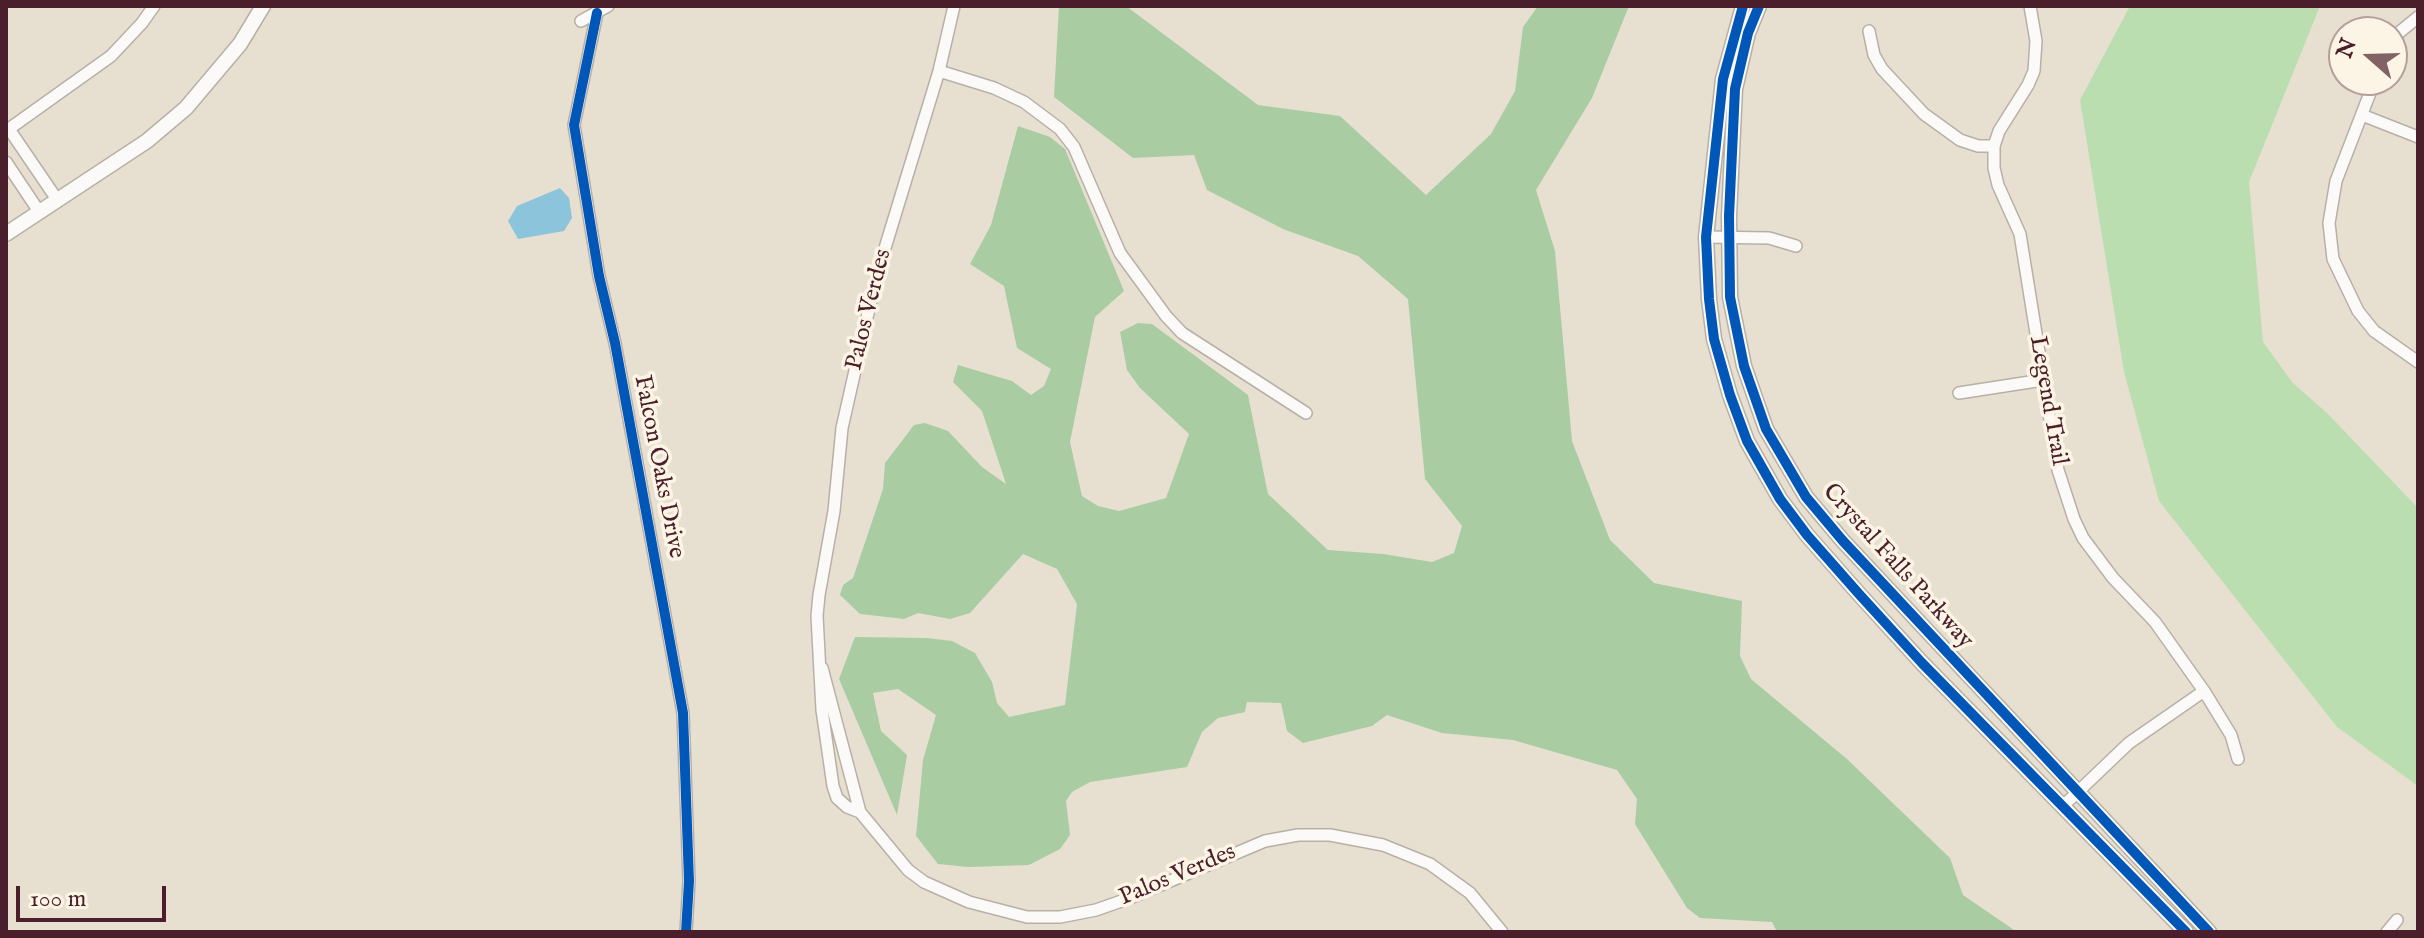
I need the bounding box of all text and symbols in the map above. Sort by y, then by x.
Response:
north arrow [2328,16,2408,96]
text: N [2331,35,2364,62]
street label: Palos Verdes [841,247,899,373]
street label: Legend Trail [2021,334,2073,468]
street label: Falcon Oaks Drive [626,373,690,561]
street label: Crystal Falls Parkway [1815,479,1979,655]
street label: Palos Verdes [1115,839,1241,913]
scale bar [20,870,170,920]
text: 100 m [30,884,86,915]

